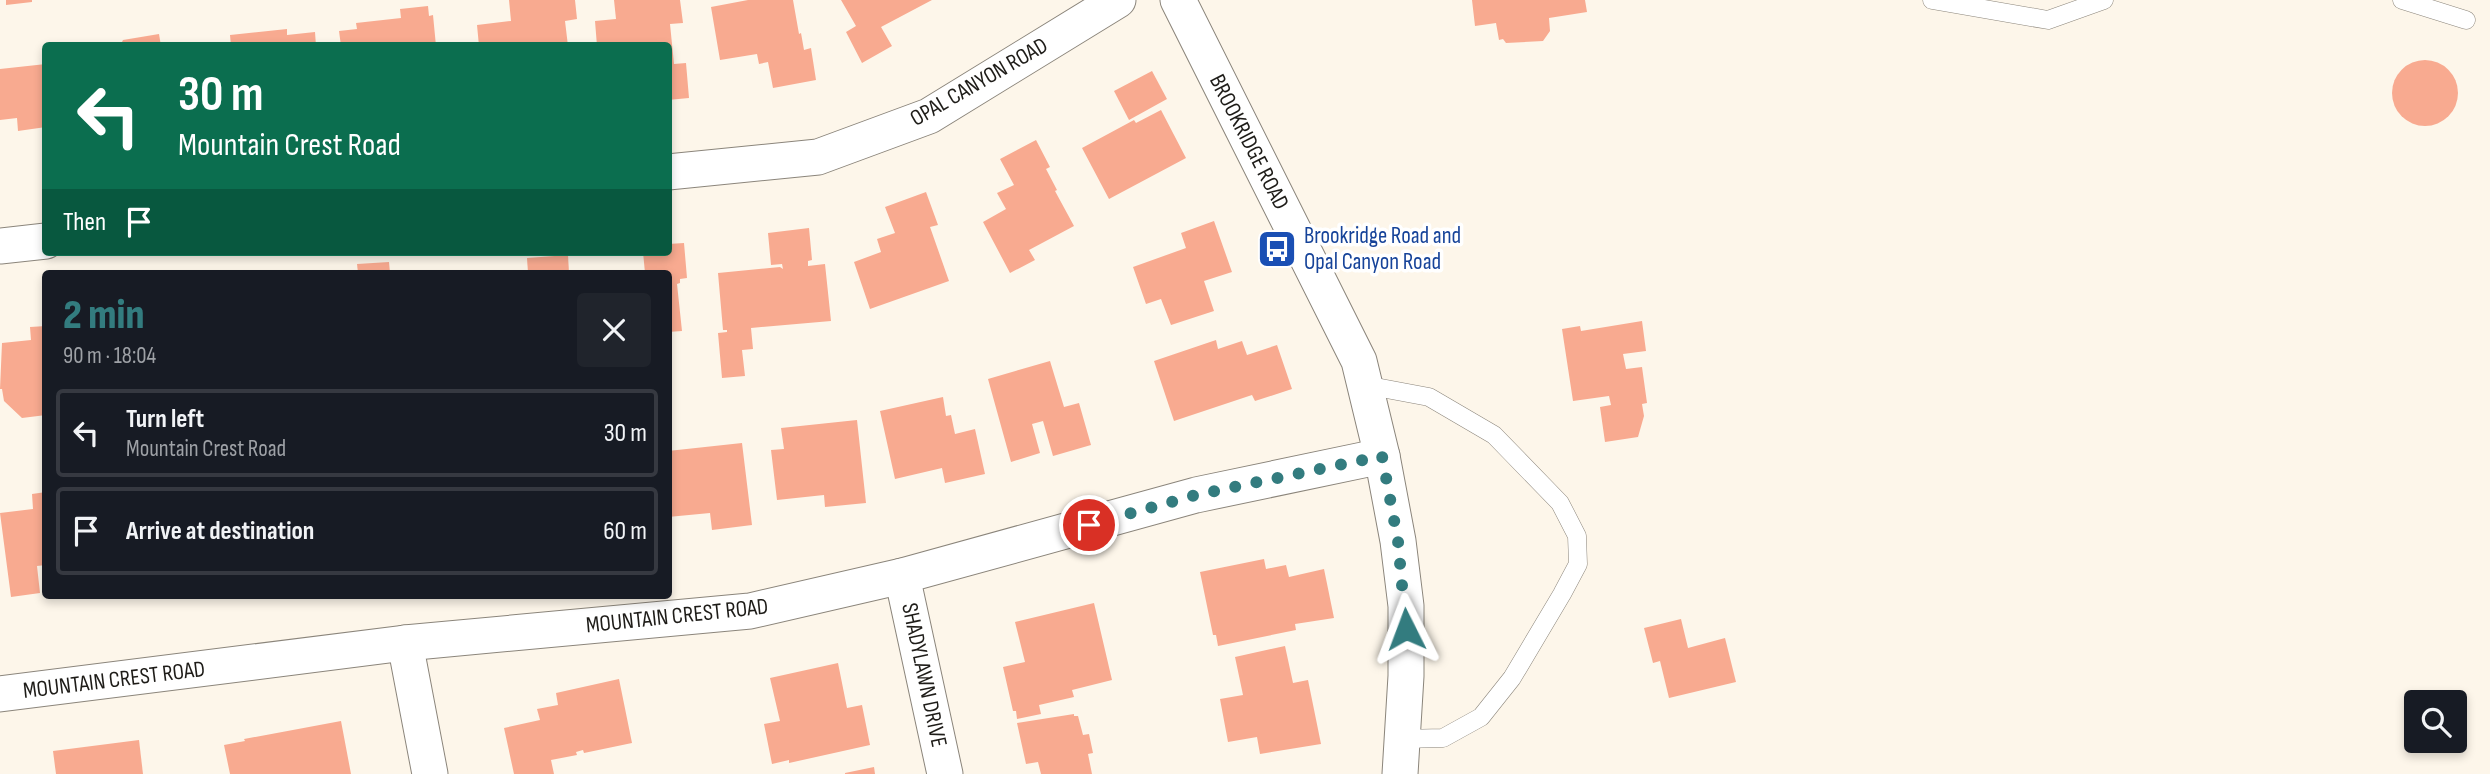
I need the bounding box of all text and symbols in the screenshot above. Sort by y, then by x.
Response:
street label: OPAL CANYON ROAD [905,31,1053,133]
text: 30 m [178,66,263,125]
icon: left [63,70,154,161]
street label: BROOKRIDGE ROAD [1203,70,1295,214]
text: Mountain Crest Road [178,126,401,165]
icon: arrive [120,203,158,241]
text: Then [63,207,106,238]
place label: Brookridge Road and Opal Canyon Road [1304,222,1461,276]
bus stop icon: Brookridge Road and Opal Canyon Road [1256,228,1298,270]
text: 2 min [63,290,144,341]
button: close [577,293,651,367]
text: 90 m · 18:04 [63,342,156,370]
text: Turn left [126,404,204,435]
icon: left [67,414,105,452]
text: 30 m [604,418,647,449]
text: Mountain Crest Road [126,435,286,463]
pin [1059,495,1119,555]
icon: arrive [1070,506,1108,544]
icon: arrive [67,512,105,550]
text: Arrive at destination [126,516,314,547]
text: 60 m [603,516,647,547]
position arrow [1369,592,1443,666]
street label: MOUNTAIN CREST ROAD [584,593,770,639]
street label: SHADYLAWN DRIVE [895,600,953,750]
street label: MOUNTAIN CREST ROAD [21,655,207,705]
map controls [2404,690,2467,753]
button: search [2404,690,2467,753]

